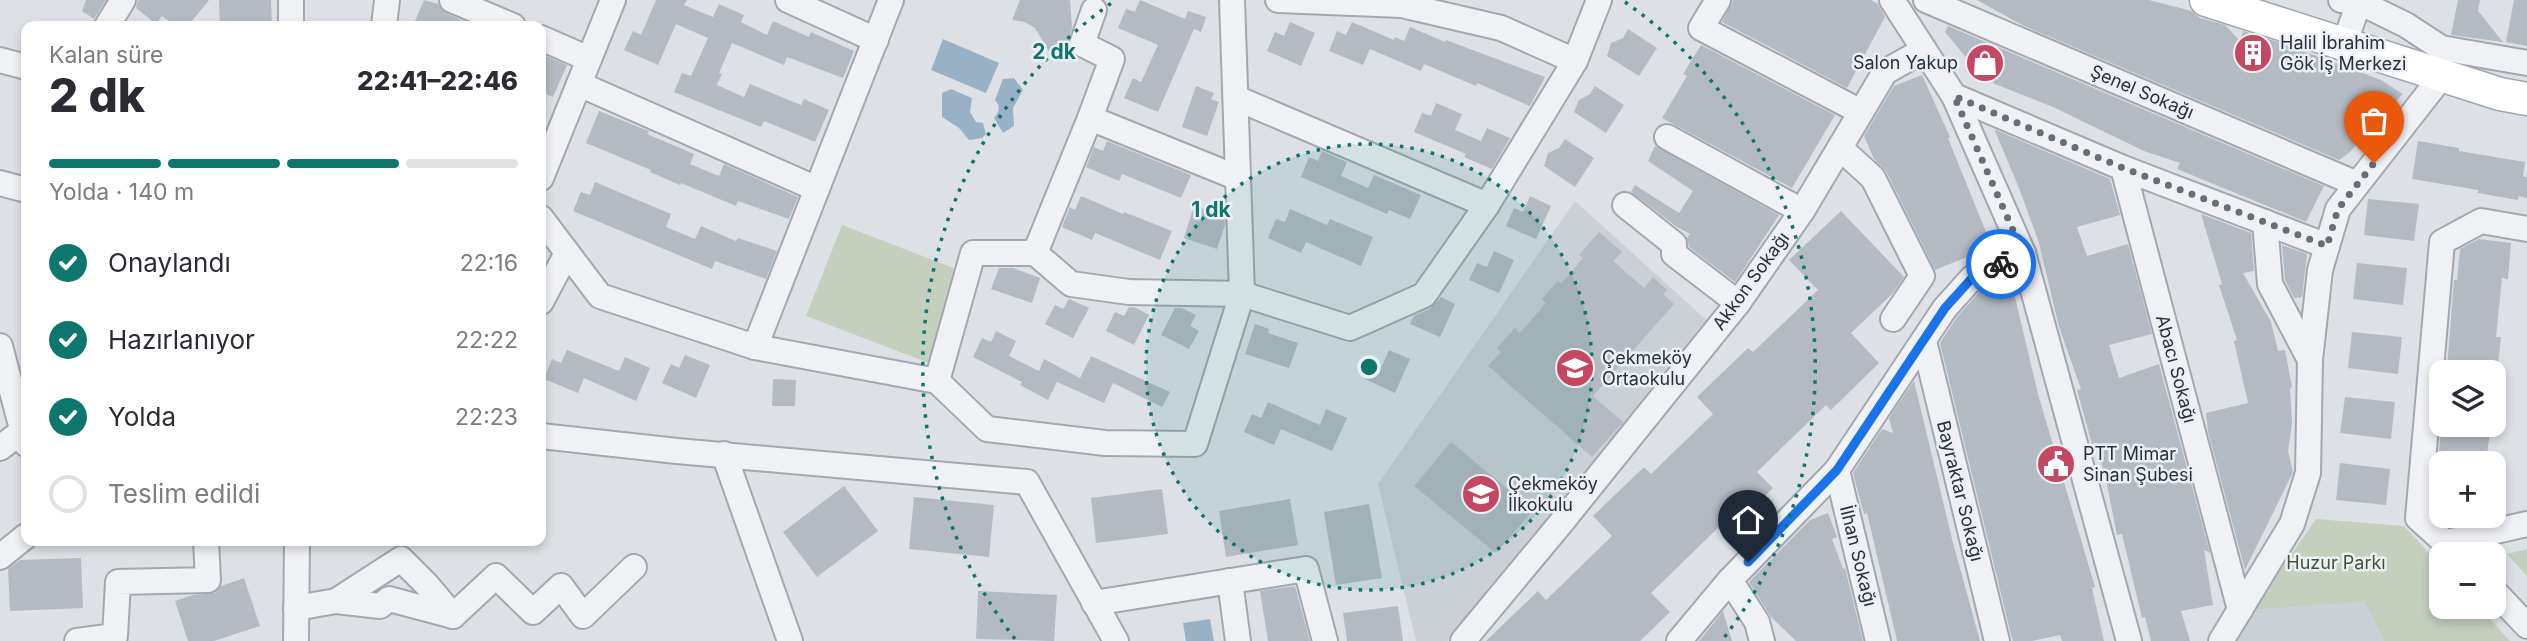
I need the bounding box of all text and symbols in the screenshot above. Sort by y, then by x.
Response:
place label: Halil İbrahim Gök İş Merkezi [2280,31,2406,74]
building icon: Halil İbrahim Gök İş Merkezi [2232,32,2274,74]
text: 2 dk [1032,39,1077,64]
text: Kalan süre [49,41,163,69]
shop icon: Salon Yakup [1964,42,2006,84]
place label: Salon Yakup [1853,52,1958,73]
street label: Şenel Sokağı [2087,60,2197,123]
text: 22:41–22:46 [357,65,518,96]
text: 2 dk [49,67,145,123]
pin [2344,91,2404,163]
icon: bag [2355,102,2393,140]
text: Yolda · 140 m [49,178,194,206]
text: 1 dk [1191,197,1232,222]
street label: Akkon Sokağı [1708,228,1793,334]
courier [1966,229,2036,299]
icon: check [49,244,87,282]
icon: bike [1982,245,2020,283]
text: Onaylandı [108,247,231,278]
text: 22:16 [460,249,518,277]
street label: Abacı Sokağı [2152,312,2201,425]
icon: check [49,321,87,359]
text: Hazırlanıyor [108,324,255,355]
text: 22:22 [455,326,518,354]
school or university icon: Çekmeköy Ortaokulu [1554,347,1596,389]
place label: Çekmeköy Ortaokulu [1602,347,1692,389]
centre of rings [1357,355,1381,379]
map controls [2429,360,2506,619]
button: layers [2429,360,2506,437]
icon: check [49,398,87,436]
text: Yolda [108,401,176,432]
text: 22:23 [455,403,518,431]
street label: Bayraktar Sokağı [1933,418,1988,563]
public building icon: PTT Mimar Sinan Şubesi [2035,443,2077,485]
place label: PTT Mimar Sinan Şubesi [2083,443,2193,485]
button: + [2429,451,2506,528]
school or university icon: Çekmeköy İlkokulu [1460,473,1502,515]
place label: Çekmeköy İlkokulu [1508,473,1598,515]
text: Teslim edildi [108,478,260,509]
pin [1718,490,1778,562]
icon: home [1729,501,1767,539]
street label: İlhan Sokağı [1836,503,1882,609]
button: − [2429,542,2506,619]
park label: Huzur Parkı [2286,552,2386,573]

